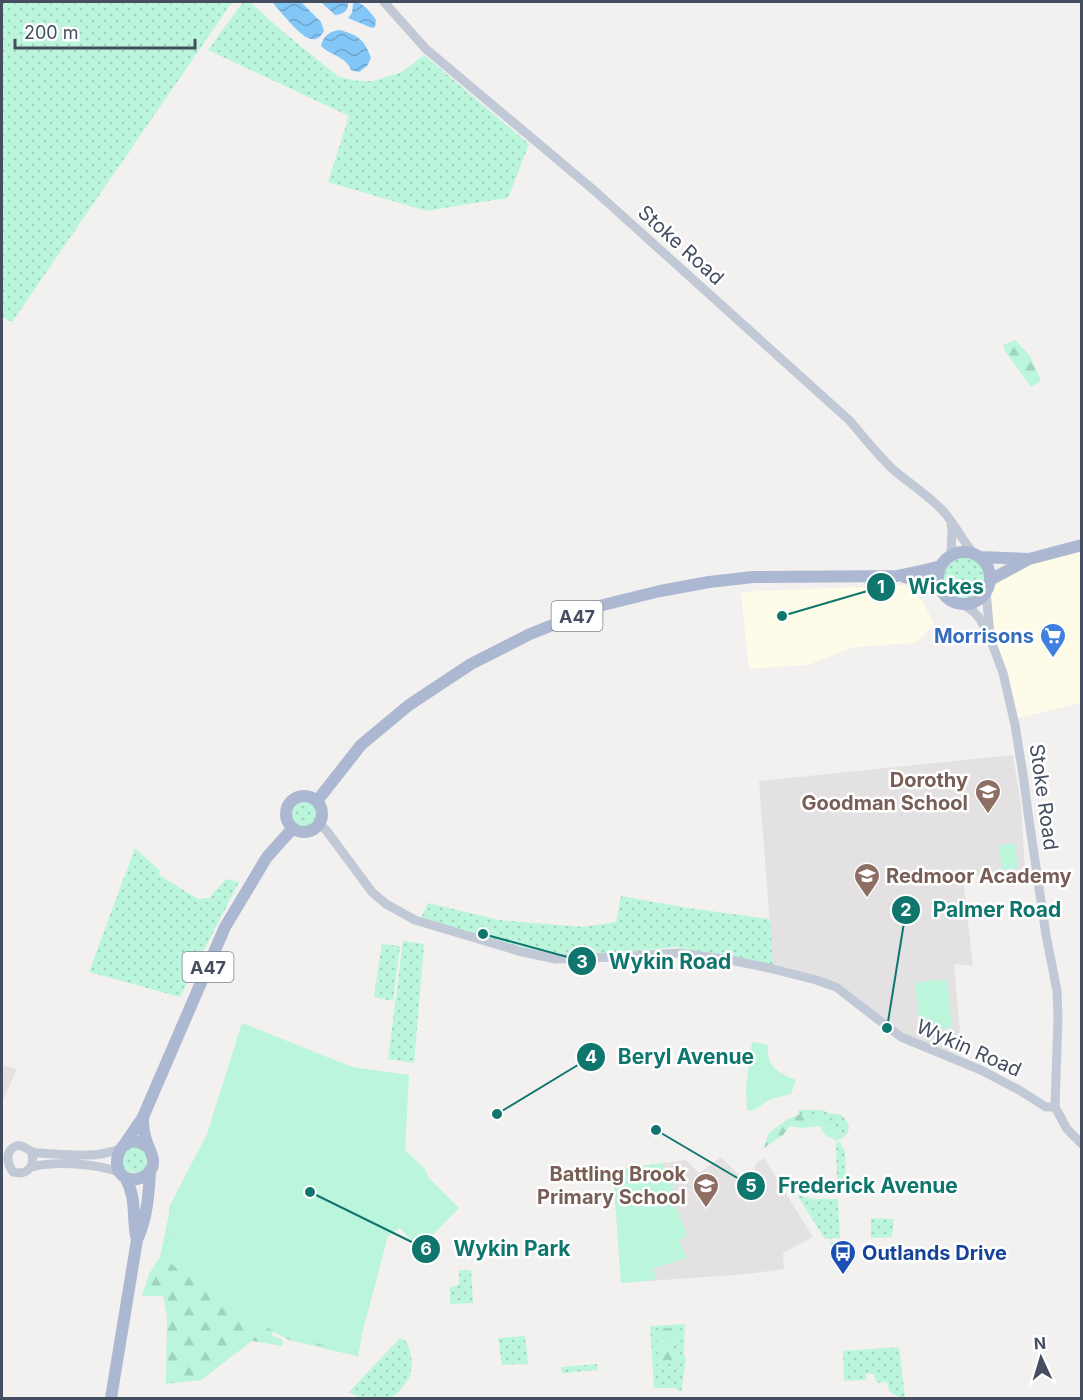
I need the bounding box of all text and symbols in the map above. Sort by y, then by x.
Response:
scale bar [15,12,195,50]
text: 200 m [24,22,79,43]
street label: Stoke Road [633,200,729,290]
callout: Wickes [866,567,996,606]
text: Wickes [908,574,984,599]
text: 1 [877,576,885,597]
road number: A47 [552,601,602,631]
supermarket icon: Morrisons [1038,621,1068,659]
place label: Morrisons [934,624,1034,648]
street label: Stoke Road [1025,742,1063,852]
place label: Dorothy Goodman School [802,768,968,815]
school or university icon: Dorothy Goodman School [973,777,1003,815]
school or university icon: Redmoor Academy [852,861,882,899]
place label: Redmoor Academy [886,864,1072,888]
callout: Palmer Road [891,891,1073,930]
text: Palmer Road [933,897,1061,922]
text: 2 [900,899,912,920]
callout: Wykin Road [567,942,743,981]
text: Wykin Road [609,949,731,974]
text: 3 [576,951,588,972]
road number: A47 [182,952,234,982]
street label: Wykin Road [913,1014,1025,1082]
callout: Beryl Avenue [576,1038,767,1077]
text: Beryl Avenue [618,1044,754,1069]
text: 4 [585,1046,597,1067]
place label: Battling Brook Primary School [537,1162,686,1209]
callout: Frederick Avenue [736,1167,970,1206]
school or university icon: Battling Brook Primary School [691,1171,721,1209]
text: Frederick Avenue [778,1173,958,1198]
text: 5 [745,1175,757,1196]
callout: Wykin Park [411,1229,582,1268]
text: Wykin Park [454,1236,571,1261]
text: 6 [420,1238,432,1259]
bus stop icon: Outlands Drive [828,1238,858,1276]
place label: Outlands Drive [862,1241,1007,1265]
north arrow [1011,1328,1071,1388]
text: N [1033,1333,1047,1353]

